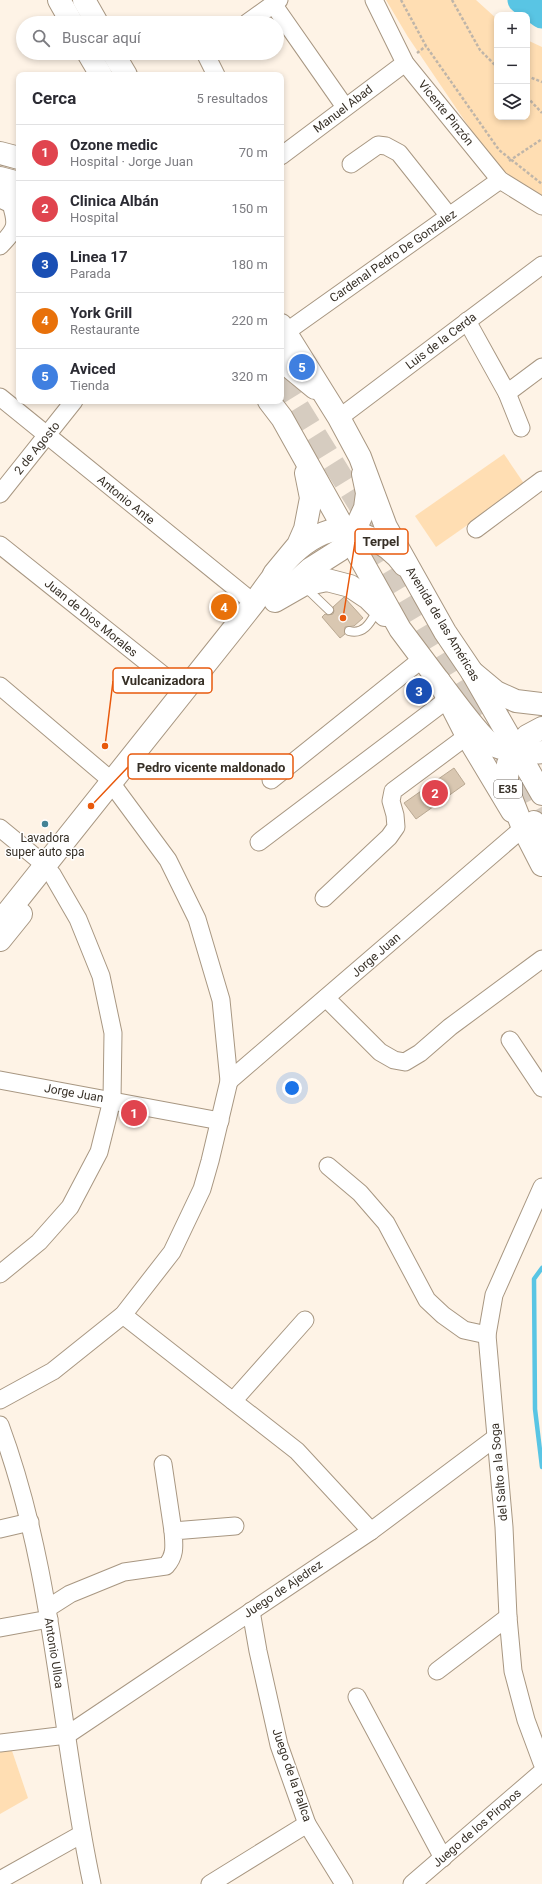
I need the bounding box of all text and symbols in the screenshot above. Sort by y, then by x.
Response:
map controls [494,12,530,120]
button: + [494,12,530,48]
search box [16,16,284,60]
icon: search [30,27,52,49]
text: Buscar aquí [62,29,141,47]
button: − [494,48,530,84]
street label: Vicente Pinzón [416,78,476,148]
street label: Manuel Abad [311,82,375,136]
button: layers [494,84,530,120]
text: Cerca [32,88,76,108]
text: 5 resultados [196,91,268,106]
text: Ozone medic [70,136,158,154]
text: 1 [41,145,49,160]
text: 70 m [239,145,268,160]
text: Hospital · Jorge Juan [70,154,193,169]
text: Clinica Albán [70,192,159,210]
text: 2 [41,201,49,216]
text: 150 m [231,201,268,216]
street label: Cardenal Pedro De Gonzalez [327,207,459,305]
text: Hospital [70,210,118,225]
text: Linea 17 [70,248,128,266]
text: 3 [41,257,49,272]
text: 180 m [231,257,268,272]
text: Parada [70,266,111,281]
text: York Grill [70,304,132,322]
street label: Luis de la Cerda [403,310,479,372]
text: 4 [41,313,49,328]
text: 220 m [231,313,268,328]
text: Restaurante [70,322,140,337]
pin: 5 [289,352,315,382]
text: Aviced [70,360,116,378]
text: 5 [41,369,49,384]
text: 320 m [231,369,268,384]
text: Tienda [70,378,109,393]
street label: 2 de Agosto [11,419,63,477]
street label: Antonio Ante [95,473,157,527]
callout: Terpel [355,529,408,554]
text: Terpel [362,534,400,549]
street label: Avenida de las Américas [403,564,483,684]
street label: Juan de Dios Morales [42,576,140,660]
pin: 4 [211,592,237,622]
callout: Vulcanizadora [113,668,212,693]
text: Vulcanizadora [121,673,205,688]
pin: 3 [406,676,432,706]
callout: Pedro vicente maldonado [128,754,293,779]
text: Pedro vicente maldonado [137,760,285,775]
pin: 2 [422,778,448,808]
road number: E35 [494,780,522,798]
marker: Lavadora super auto spa [40,819,50,829]
place label: Lavadora super auto spa [5,831,85,859]
street label: Jorge Juan [349,930,403,980]
your location [282,1078,302,1098]
street label: Jorge Juan [43,1081,105,1105]
pin: 1 [121,1098,147,1128]
street label: del Salto a la Soga [488,1422,510,1522]
street label: Juego de Ajedrez [241,1557,325,1621]
street label: Antonio Ulloa [41,1617,67,1689]
street label: Juego de la Pallca [270,1727,314,1823]
street label: Juego de los Piropos [430,1786,524,1870]

